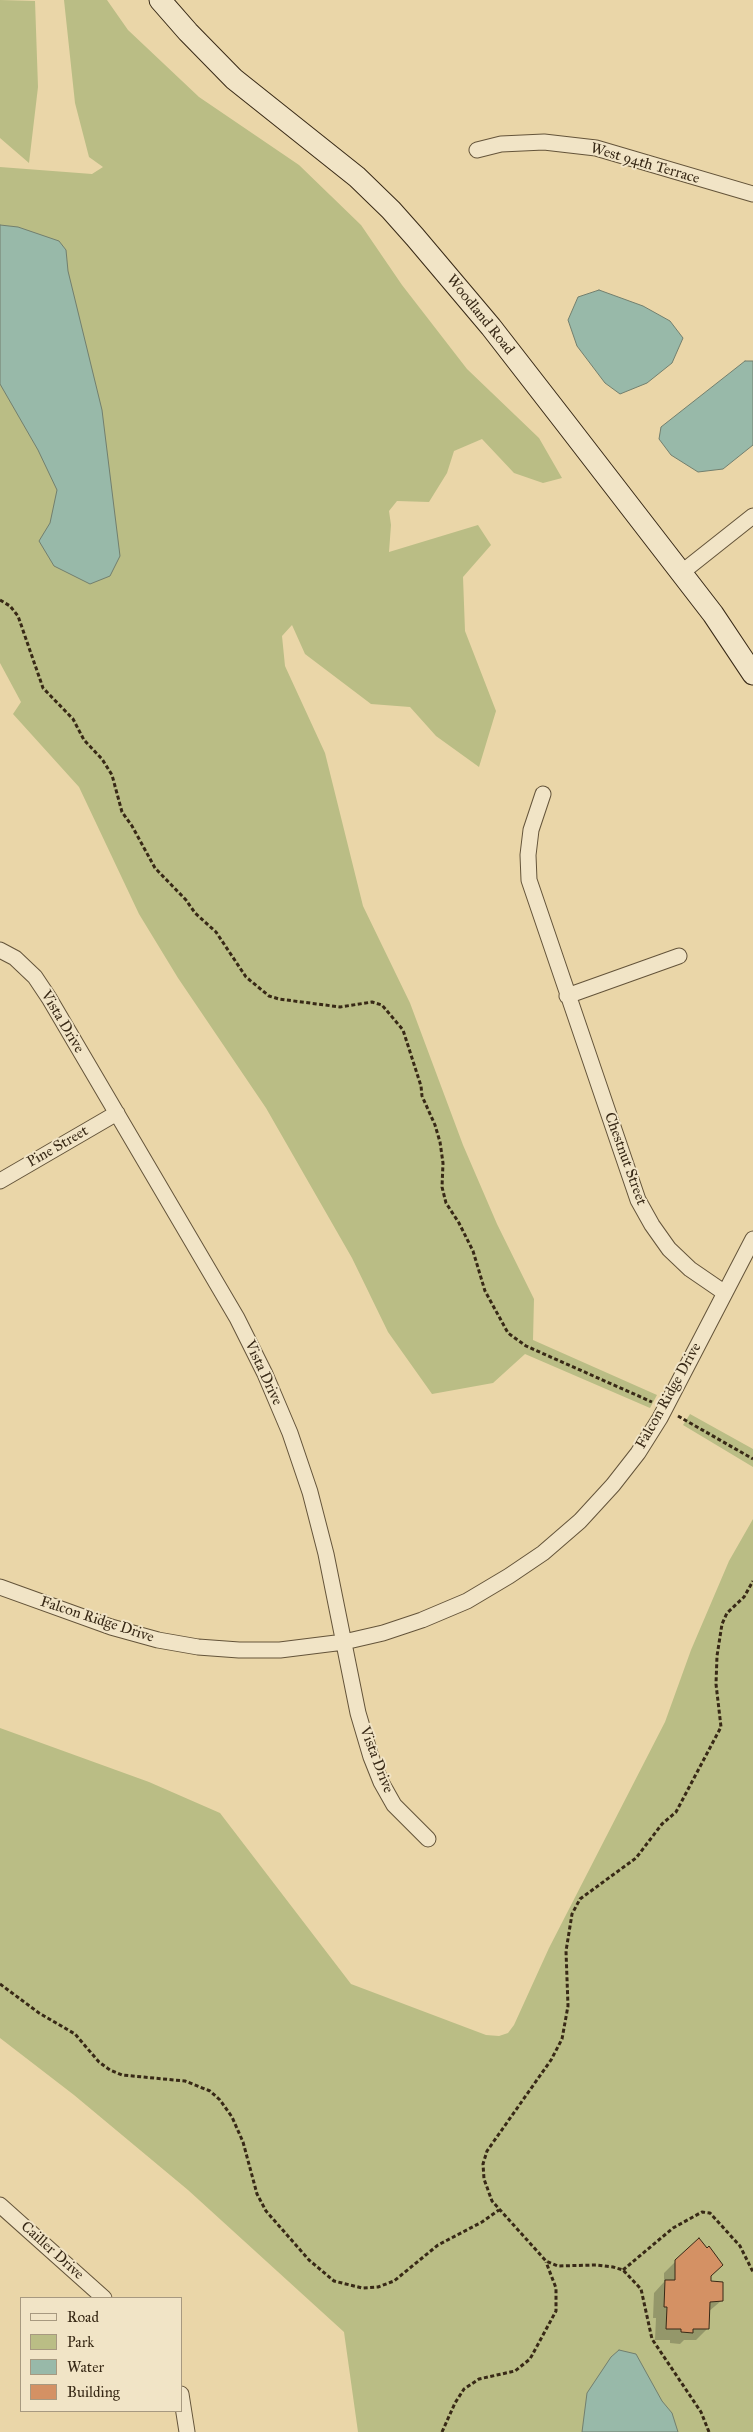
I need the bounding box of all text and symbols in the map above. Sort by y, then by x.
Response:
street label: West 94th Terrace [588,140,702,188]
street label: Woodland Road [442,271,518,359]
street label: Vista Drive [36,988,88,1056]
street label: Chestnut Street [600,1110,650,1208]
street label: Pine Street [24,1122,92,1172]
street label: Vista Drive [240,1338,286,1408]
street label: Falcon Ridge Drive [632,1340,706,1452]
street label: Falcon Ridge Drive [38,1593,156,1647]
street label: Vista Drive [355,1724,397,1796]
street label: Cailler Drive [17,2218,87,2284]
legend [20,2297,182,2412]
text: Road [67,2308,99,2326]
text: Park [67,2333,94,2351]
text: Water [67,2358,104,2376]
text: Building [67,2383,120,2401]

